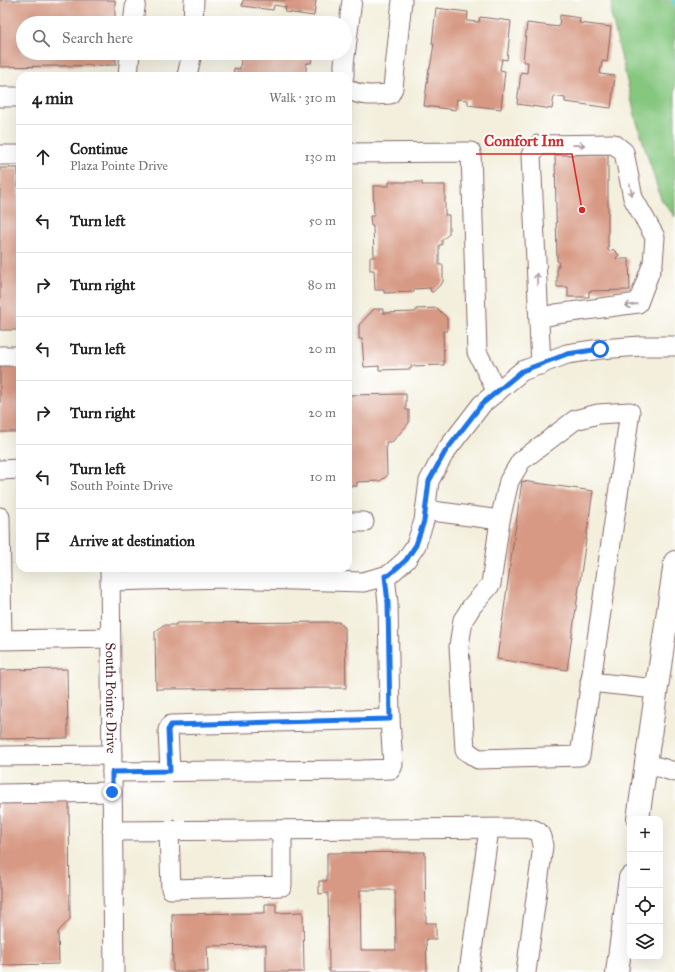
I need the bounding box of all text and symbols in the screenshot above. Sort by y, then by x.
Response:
search box [16,16,352,60]
icon: search [30,27,52,49]
text: Search here [62,29,133,47]
text: 4 min [32,88,73,109]
text: Walk · 310 m [269,90,336,106]
callout: Comfort Inn [476,127,572,154]
text: Comfort Inn [484,132,565,150]
text: Continue [70,140,128,158]
one-way arrow [572,141,585,149]
icon: ahead [32,146,54,168]
text: 130 m [304,149,336,165]
text: Plaza Pointe Drive [70,158,168,174]
one-way arrow [628,183,636,196]
icon: left [32,210,54,232]
text: Turn left [70,212,126,230]
text: 50 m [309,213,336,229]
one-way arrow [533,273,541,286]
icon: right [32,274,54,296]
text: Turn right [70,276,135,294]
text: 80 m [308,277,336,293]
one-way arrow [624,301,637,309]
icon: left [32,338,54,360]
text: Turn left [70,340,126,358]
route start [591,340,609,358]
text: 20 m [308,341,336,357]
icon: right [32,402,54,424]
text: Turn right [70,404,135,422]
text: 20 m [308,405,336,421]
text: Turn left [70,460,126,478]
icon: left [32,466,54,488]
text: 10 m [310,469,336,485]
text: South Pointe Drive [70,478,173,494]
icon: arrive [32,530,54,552]
text: Arrive at destination [70,532,195,550]
street label: South Pointe Drive [102,642,120,754]
route end [103,783,121,801]
map controls [627,816,663,960]
button: + [627,816,663,852]
button: − [627,852,663,888]
button: locate [627,888,663,924]
button: layers [627,924,663,960]

